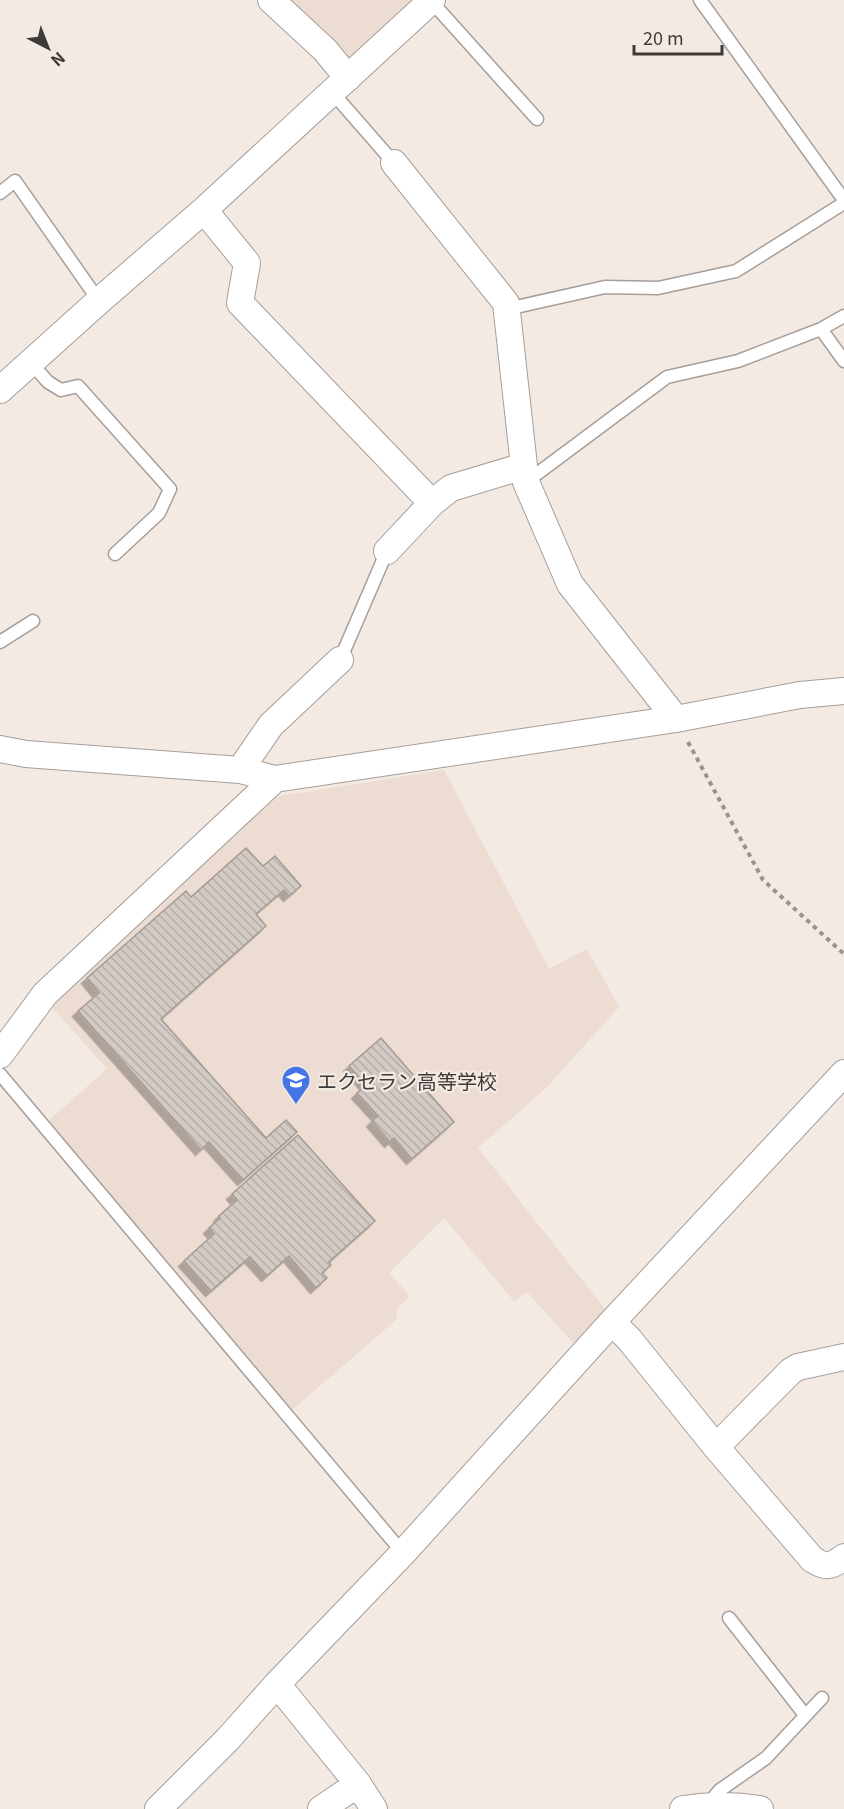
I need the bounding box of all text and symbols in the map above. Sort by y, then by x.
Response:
north arrow [18,18,78,78]
scale bar [634,18,722,56]
text: 20 m [643,24,684,50]
text: N [46,47,71,73]
school or university icon: エクセラン高等学校 [280,1064,312,1106]
place label: エクセラン高等学校 [317,1066,497,1095]

